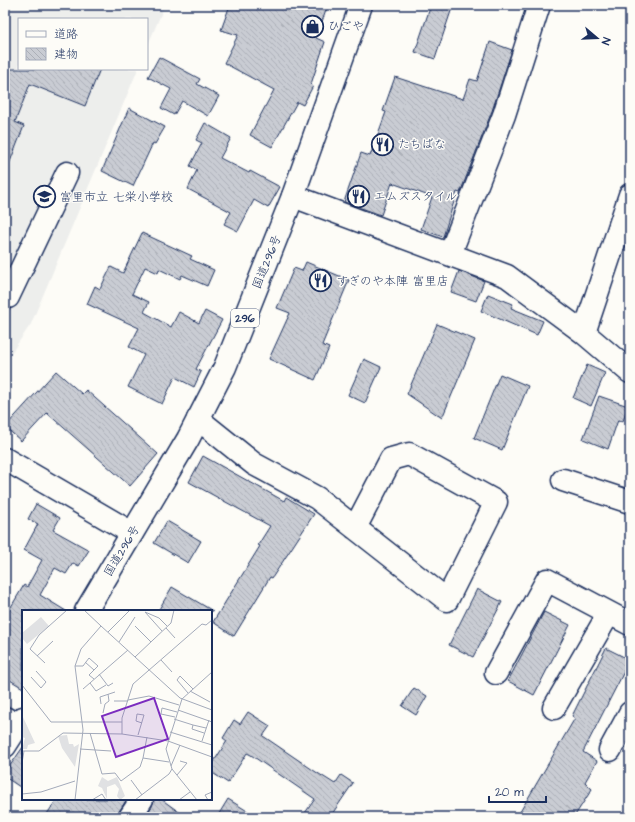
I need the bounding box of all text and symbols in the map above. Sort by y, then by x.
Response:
shop icon: ひごや [300,13,326,39]
legend [18,18,148,70]
place label: ひごや [328,18,364,35]
north arrow [577,18,617,58]
text: 道路 [54,26,78,43]
text: N [598,35,614,47]
text: 建物 [54,46,78,63]
restaurant icon: たちばな [369,131,395,157]
place label: たちばな [398,136,446,153]
restaurant icon: エムズスタイル [345,183,371,209]
school or university icon: 富里市立 七栄小学校 [32,184,58,210]
place label: エムズスタイル [374,188,457,205]
place label: 富里市立 七栄小学校 [60,189,173,206]
street label: 国道296号 [248,232,286,292]
restaurant icon: すぎのや本陣 富里店 [308,268,334,294]
place label: すぎのや本陣 富里店 [336,273,449,290]
road number: 296 [231,309,259,327]
street label: 国道296号 [100,522,144,580]
inset map [22,610,212,800]
scale bar [489,778,546,804]
text: 20 m [495,784,524,801]

